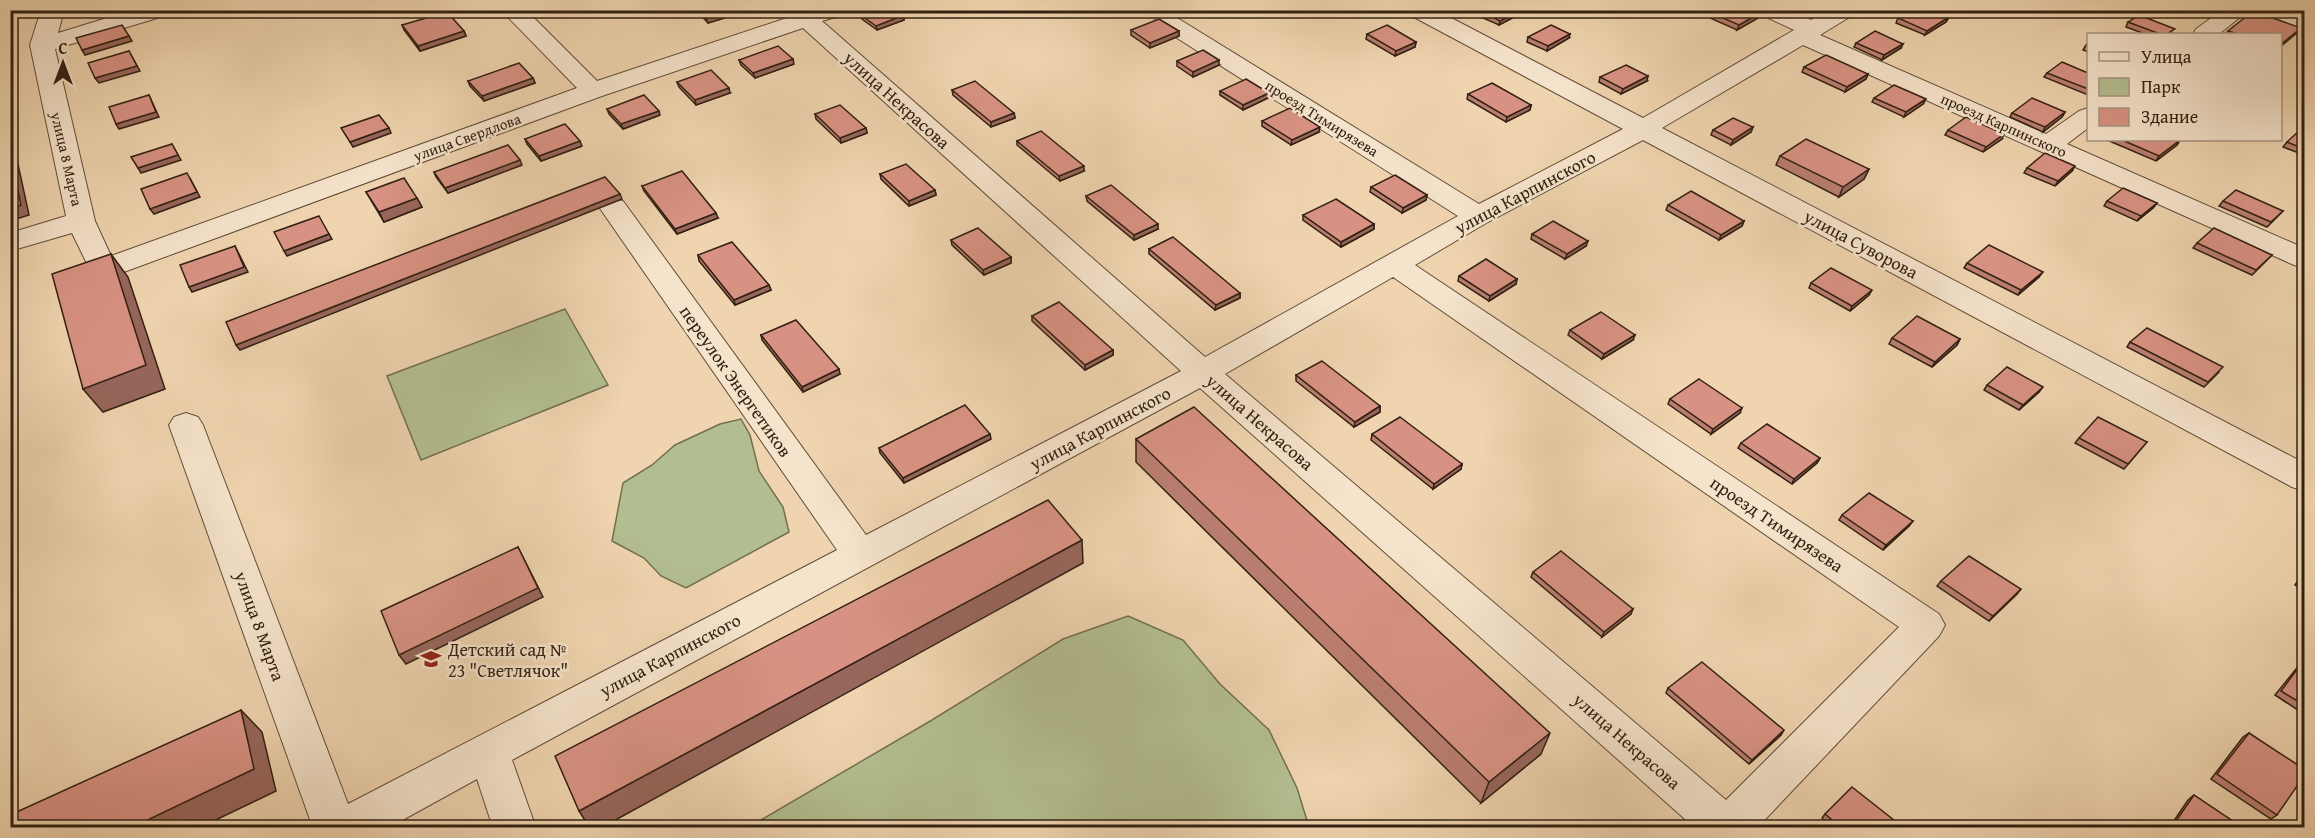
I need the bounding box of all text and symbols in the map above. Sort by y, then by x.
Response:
north arrow [33,33,93,93]
legend [2087,33,2282,141]
text: С [58,36,68,60]
text: Улица [2141,43,2192,70]
street label: улица Некрасова [837,44,957,156]
text: Парк [2141,73,2181,100]
street label: проезд Тимирязева [1261,75,1383,162]
street label: проезд Карпинского [1938,88,2071,162]
text: Здание [2141,103,2198,130]
street label: улица Свердлова [409,108,524,167]
street label: улица 8 Марта [46,109,88,209]
street label: улица Карпинского [1449,143,1600,241]
street label: улица Суворова [1798,202,1923,286]
street label: переулок Энергетиков [673,299,799,463]
street label: улица Некрасова [1199,367,1320,477]
street label: улица Карпинского [1024,379,1175,477]
street label: проезд Тимирязева [1705,469,1850,579]
street label: улица 8 Марта [227,566,292,685]
street label: улица Карпинского [594,606,745,704]
place label: Детский сад № 23 "Светлячок" [447,636,568,684]
school or university icon: Детский сад № 23 "Светлячок" [419,647,443,671]
street label: улица Некрасова [1566,686,1687,796]

